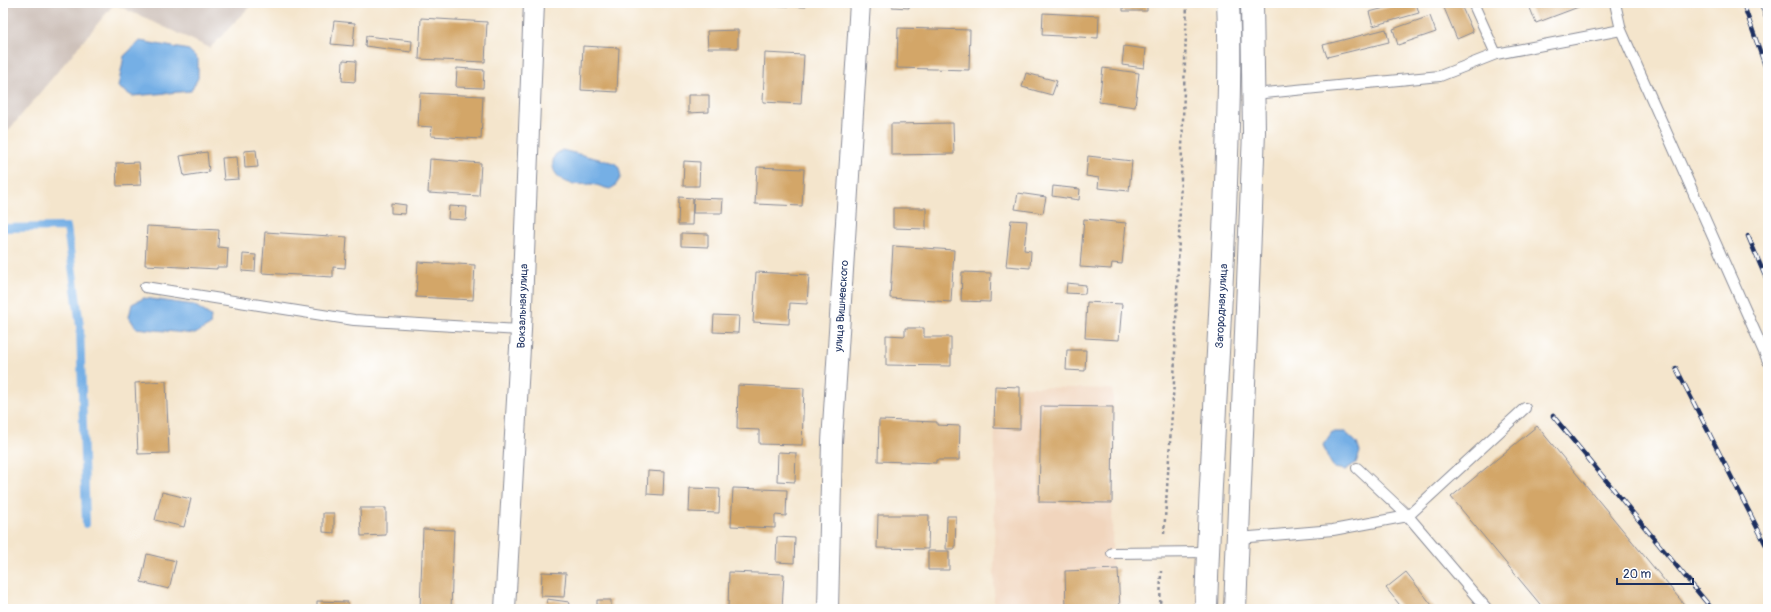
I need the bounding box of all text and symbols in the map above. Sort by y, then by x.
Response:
street label: улица Вишневского [832,260,851,353]
street label: Загородная улица [1213,263,1230,349]
street label: Вокзальная улица [515,264,530,349]
scale bar [1617,560,1693,586]
text: 20 m [1623,567,1652,582]

